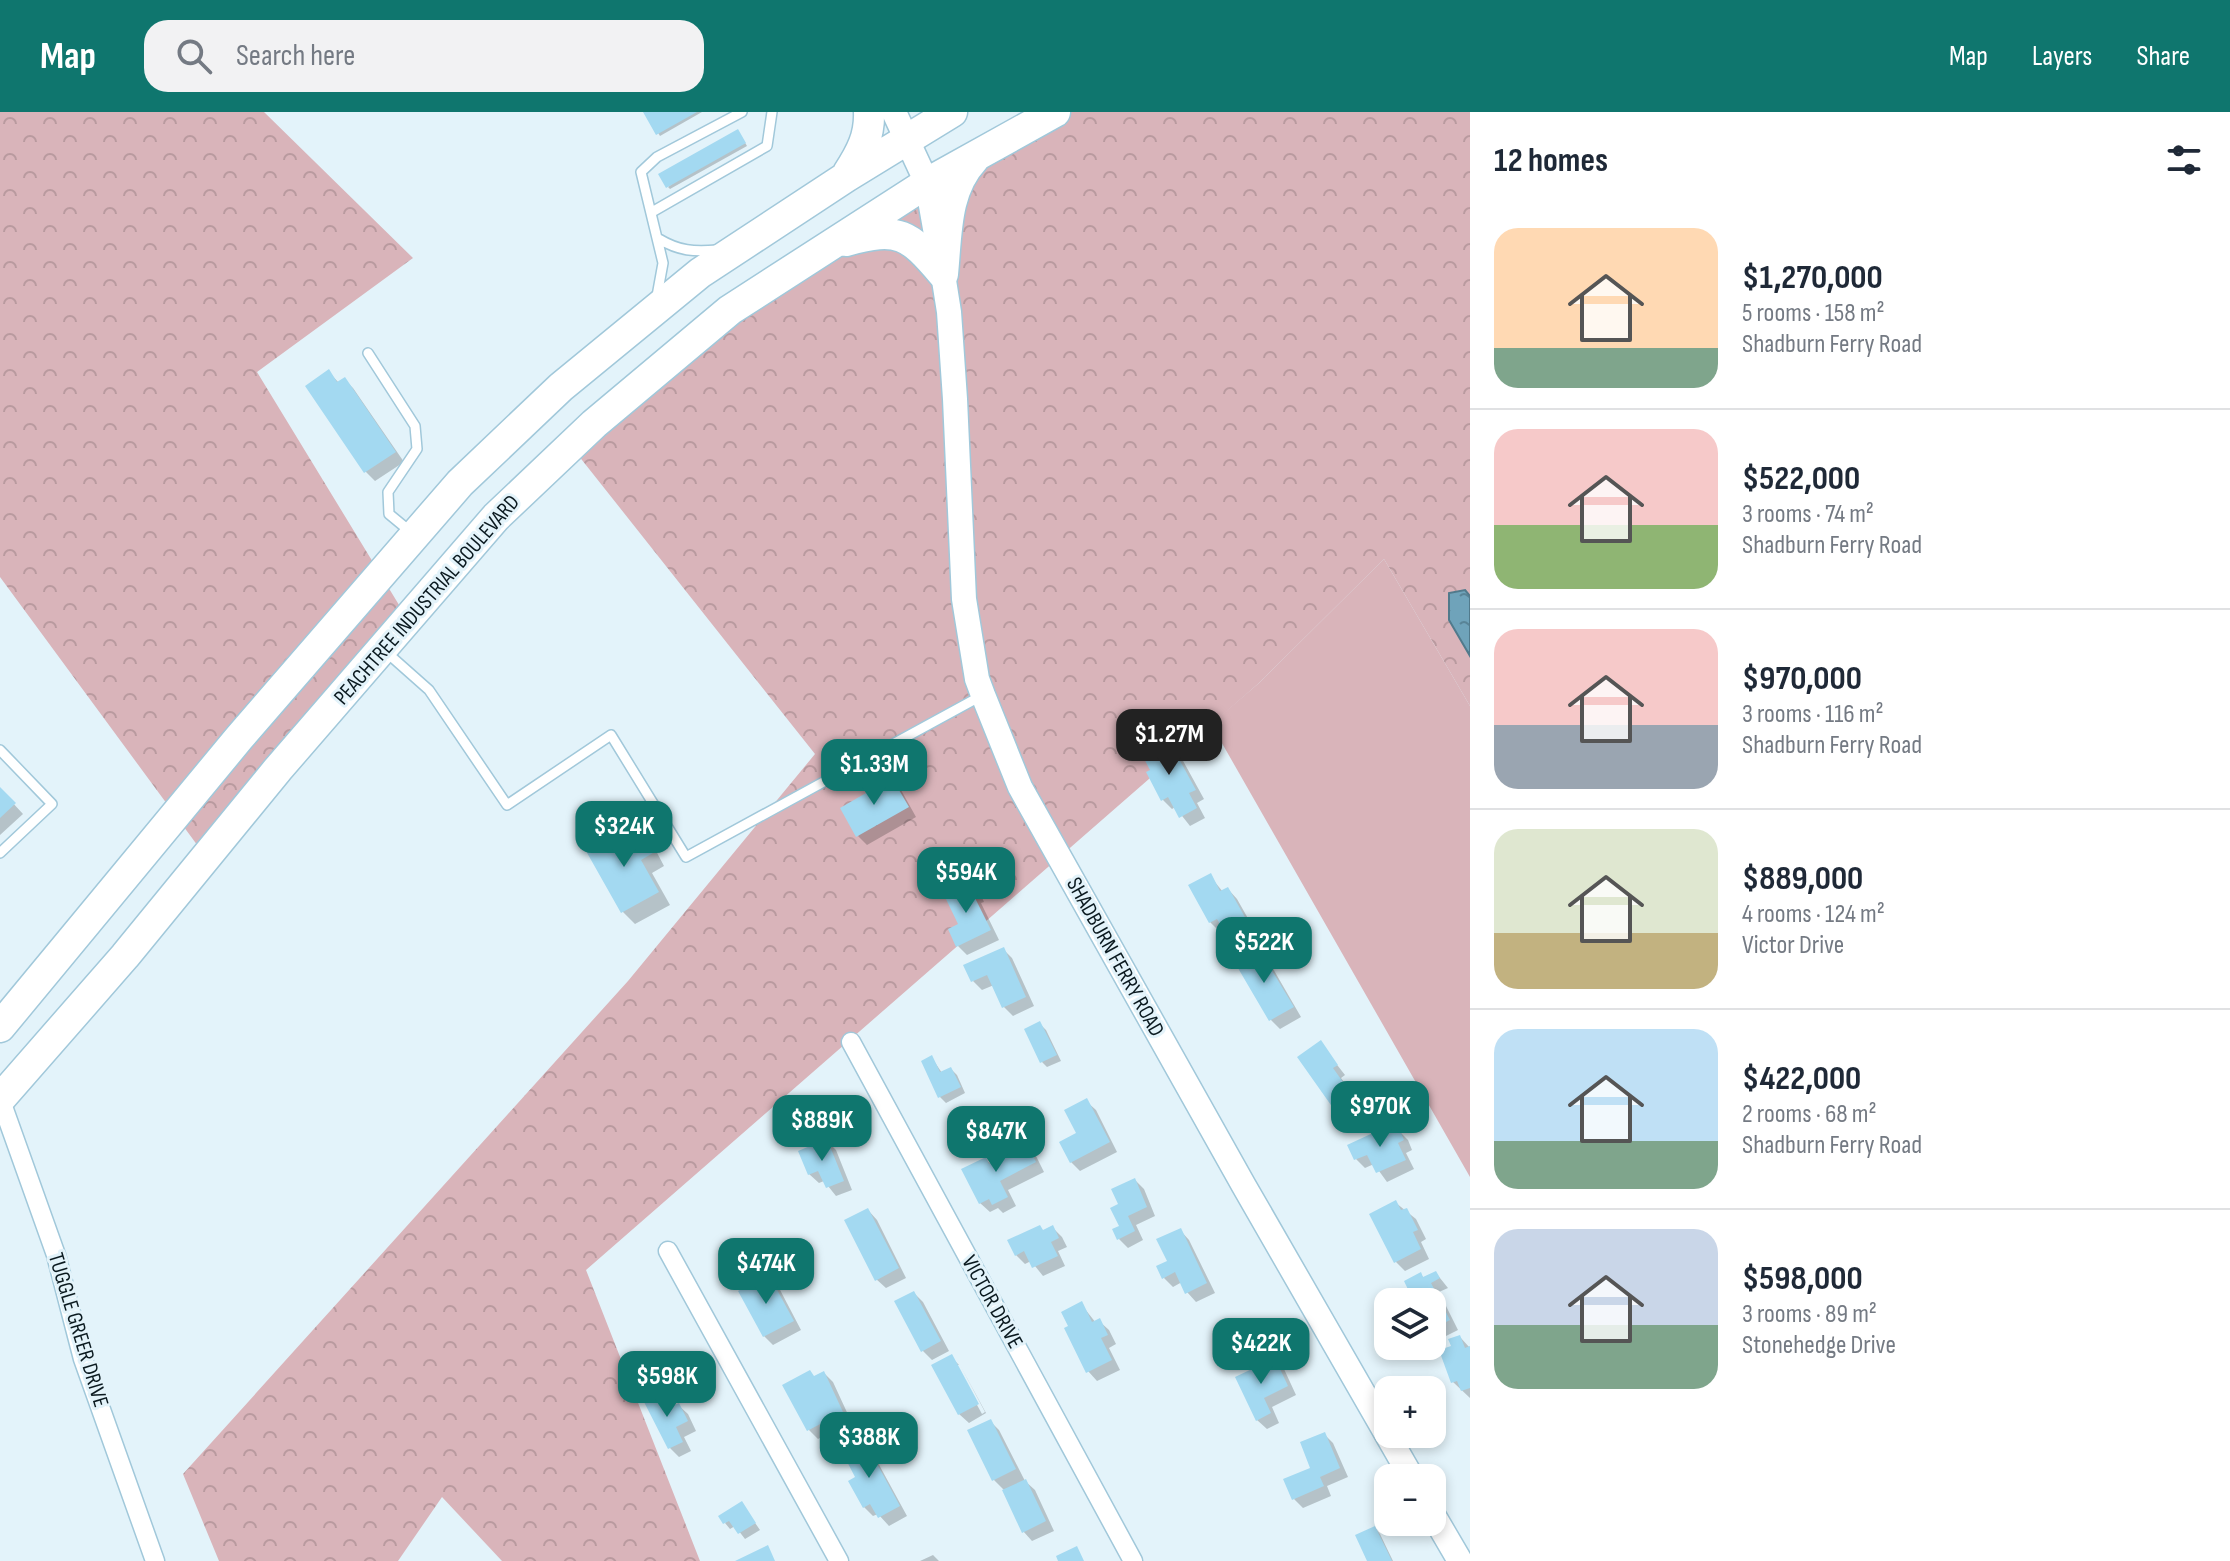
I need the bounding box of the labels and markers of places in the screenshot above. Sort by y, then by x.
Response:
pin: $1.27M [1104,709,1234,777]
pin: $1.33M [809,739,939,807]
pin: $324K [568,801,680,869]
pin: $594K [910,847,1022,915]
pin: $522K [1208,917,1320,985]
pin: $970K [1324,1081,1436,1149]
pin: $889K [766,1095,878,1163]
pin: $847K [940,1106,1052,1174]
pin: $474K [710,1238,822,1306]
pin: $422K [1205,1318,1317,1386]
pin: $598K [611,1351,723,1419]
pin: $388K [813,1412,925,1480]

